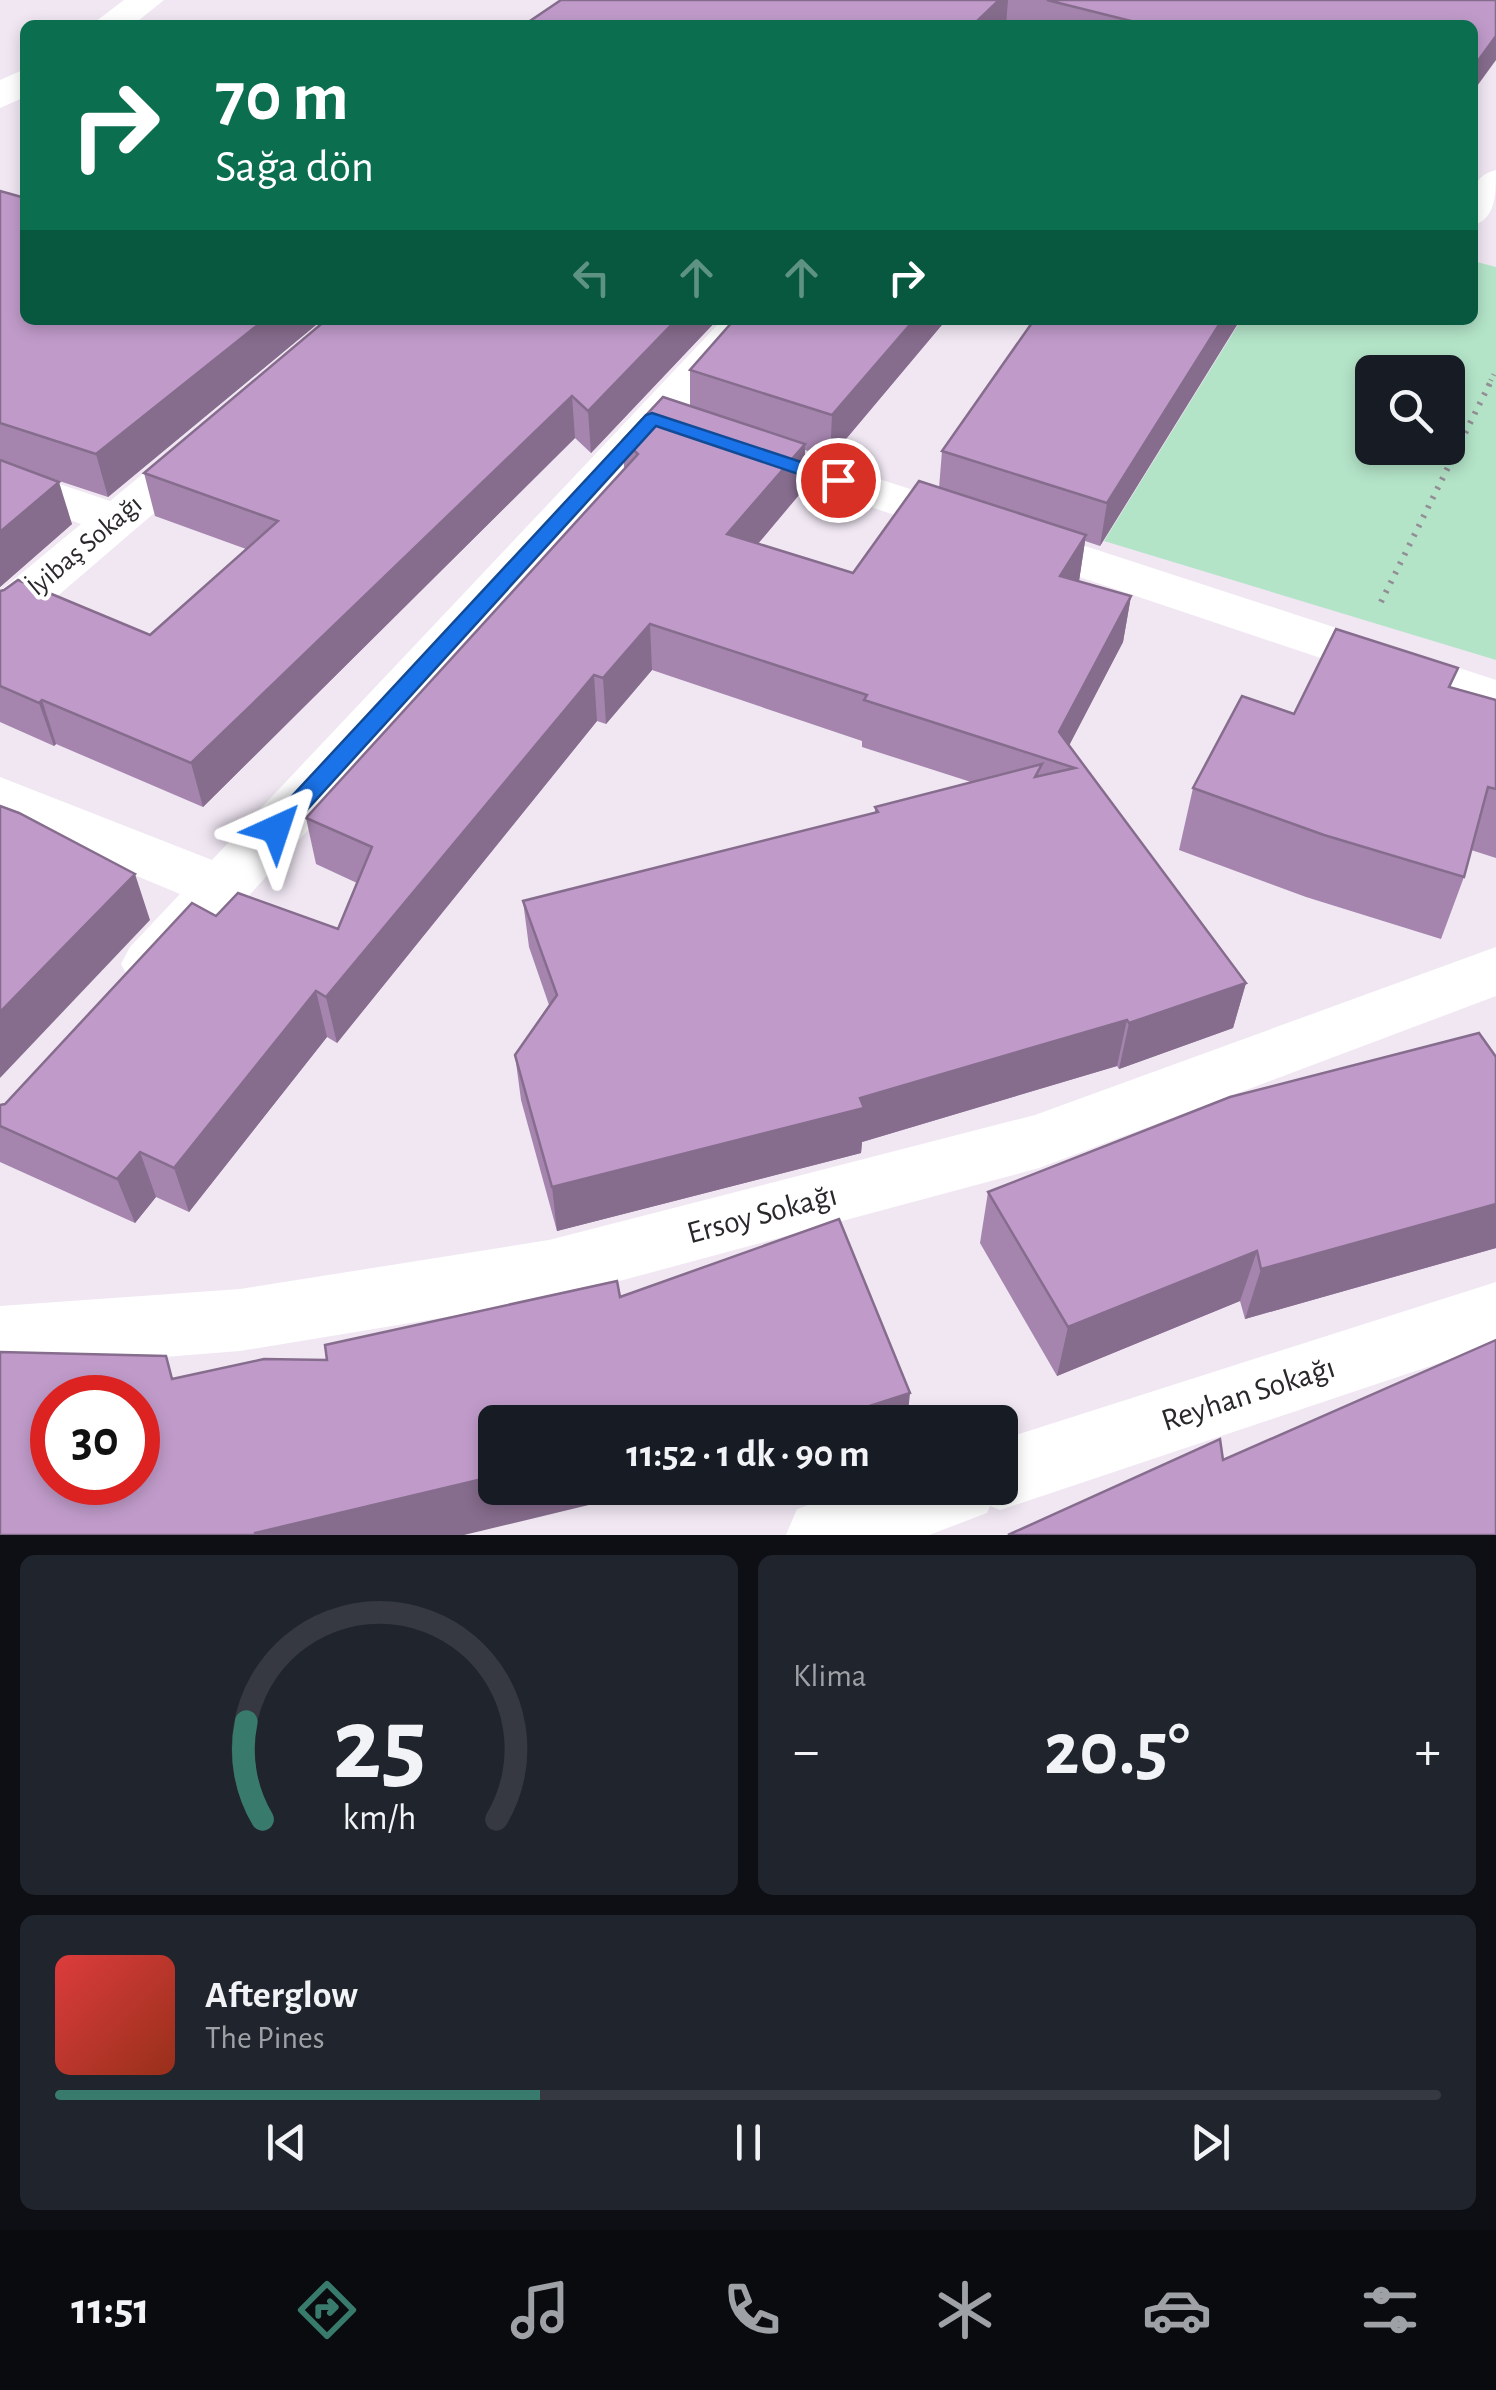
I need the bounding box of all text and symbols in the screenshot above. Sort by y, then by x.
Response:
icon: right [50,60,180,190]
text: 70 m [215,63,349,133]
text: Sağa dön [215,145,374,190]
icon: left [564,250,619,305]
icon: ahead [669,250,724,305]
icon: ahead [774,250,829,305]
icon: right [879,250,934,305]
map controls [1355,355,1465,465]
button: search [1355,355,1465,465]
pin [796,438,881,523]
icon: arrive [811,453,866,508]
street label: İyibaş Sokağı [21,489,147,602]
position arrow [224,777,328,881]
street label: Ersoy Sokağı [684,1179,840,1249]
street label: Reyhan Sokağı [1157,1351,1339,1437]
speed limit sign: 30 [30,1375,160,1505]
text: 11:52 · 1 dk · 90 m [626,1436,870,1474]
text: Klima [793,1660,867,1692]
text: 25 [332,1694,426,1798]
text: 20.5° [1044,1713,1190,1788]
text: − [793,1724,819,1779]
text: + [1415,1724,1441,1779]
text: km/h [342,1800,416,1836]
text: Afterglow [205,1977,358,2015]
text: The Pines [205,2022,325,2054]
icon: previous [259,2115,314,2170]
icon: pause [721,2115,776,2170]
icon: next [1183,2115,1238,2170]
icon: directions [292,2275,362,2345]
icon: music [505,2275,575,2345]
icon: phone [717,2275,787,2345]
icon: climate [930,2275,1000,2345]
icon: car [1142,2275,1212,2345]
icon: filters [1355,2275,1425,2345]
text: 11:51 [71,2287,150,2332]

